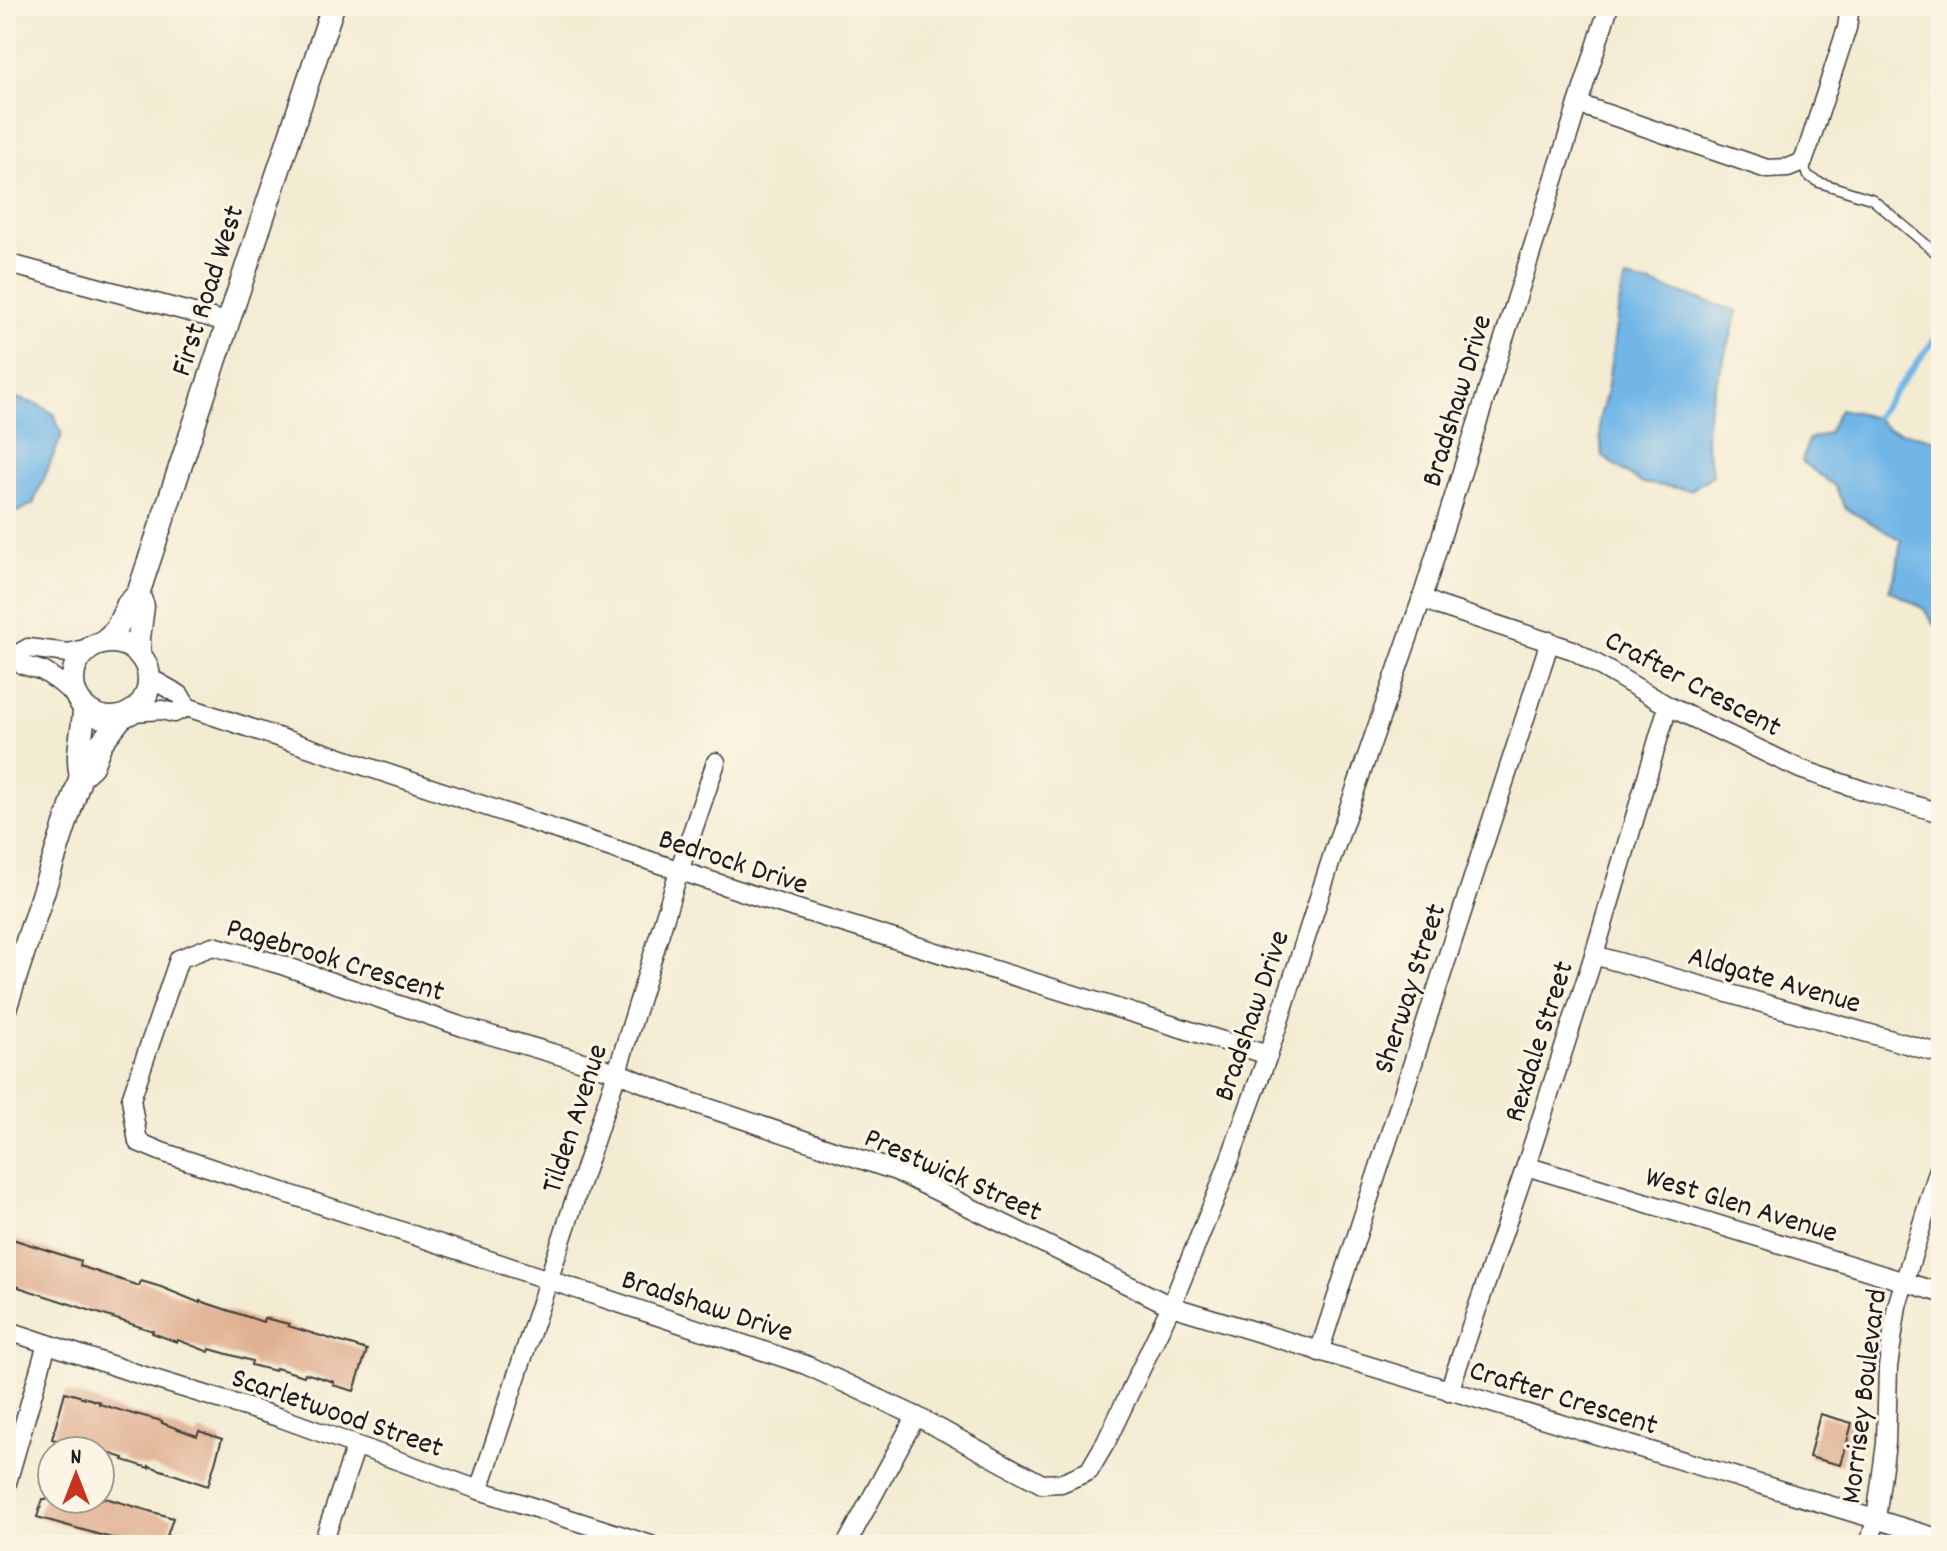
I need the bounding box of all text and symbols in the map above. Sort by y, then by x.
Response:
street label: First Road West [162,200,258,383]
street label: Bradshaw Drive [1413,310,1506,493]
street label: Crafter Crescent [1596,621,1788,751]
street label: Bedrock Drive [652,820,813,909]
street label: Sherway Street [1365,899,1460,1080]
street label: Pagebrook Crescent [220,909,449,1016]
street label: Bradshaw Drive [1205,925,1304,1108]
street label: Aldgate Avenue [1682,937,1865,1028]
street label: Rexdale Street [1495,956,1588,1129]
street label: Tilden Avenue [533,1039,622,1200]
street label: Prestwick Street [856,1119,1048,1236]
street label: West Glen Avenue [1639,1158,1842,1257]
street label: Bradshaw Drive [615,1260,798,1356]
street label: Morrisey Boulevard [1832,1287,1901,1506]
street label: Crafter Crescent [1463,1351,1662,1449]
street label: Scarletwood Street [225,1359,448,1472]
north arrow [36,1435,116,1515]
text: N [71,1443,82,1474]

